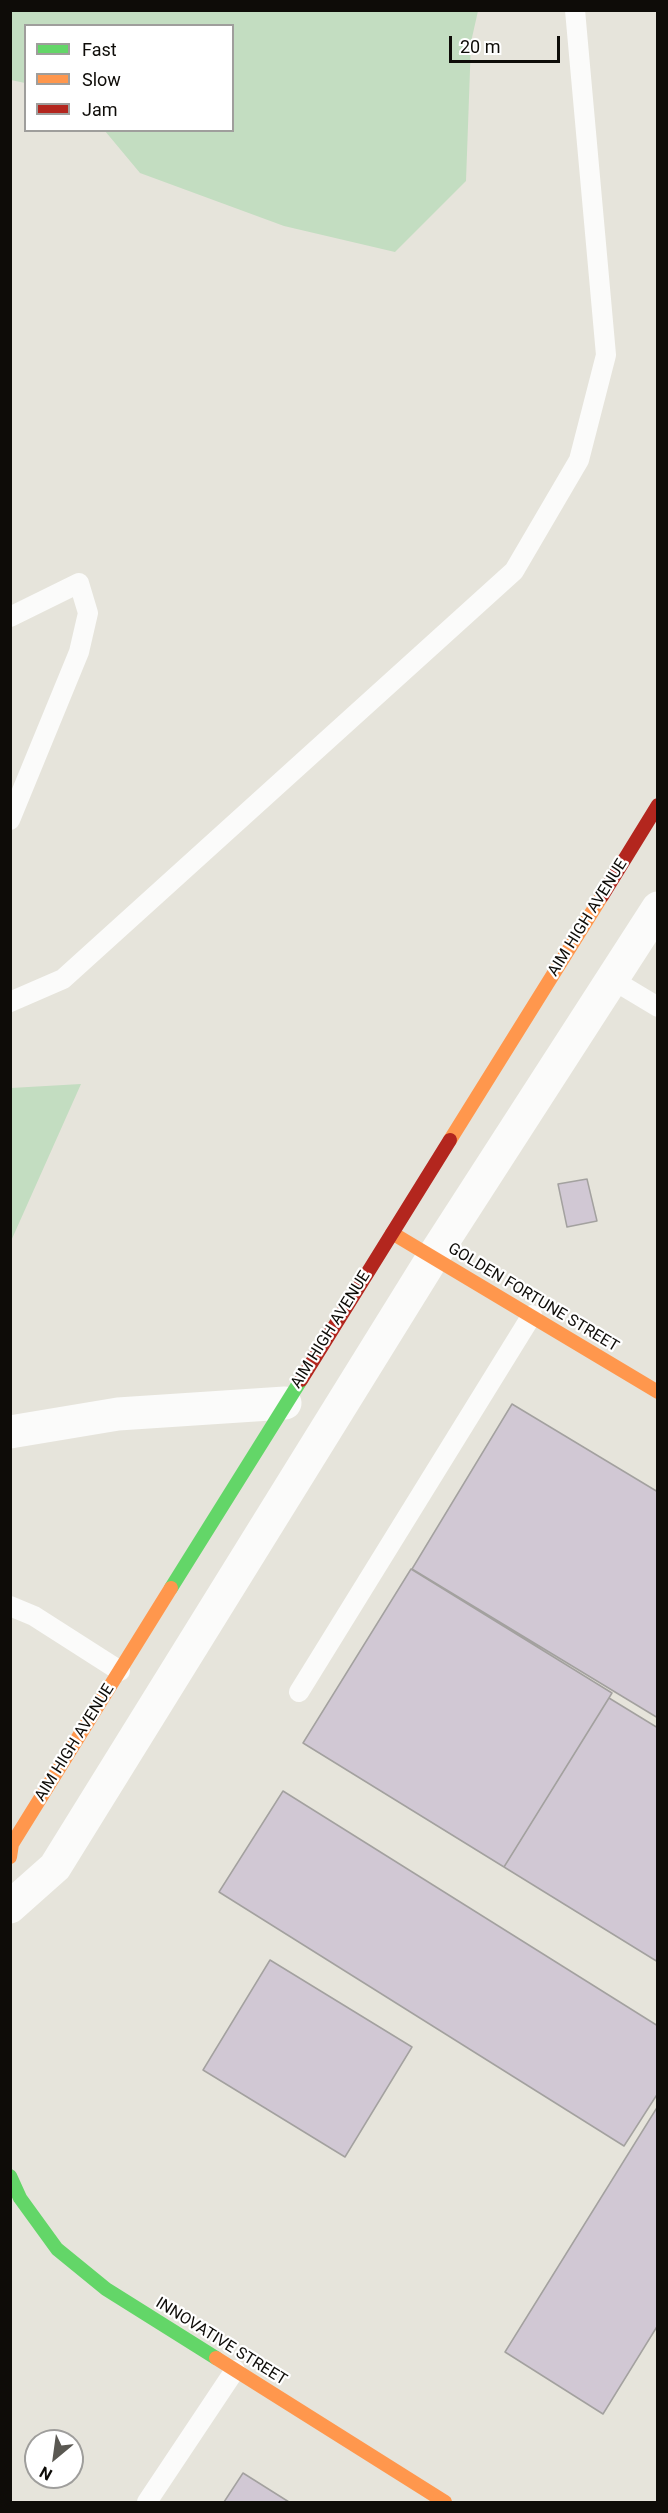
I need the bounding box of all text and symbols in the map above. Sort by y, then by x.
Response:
legend [24,24,234,132]
scale bar [452,24,563,62]
text: 20 m [460,36,500,57]
text: Fast [82,39,117,60]
text: Slow [82,69,121,90]
text: Jam [82,99,118,120]
street label: AIM HIGH AVENUE [544,856,632,980]
street label: GOLDEN FORTUNE STREET [444,1239,622,1357]
street label: AIM HIGH AVENUE [287,1268,375,1392]
street label: AIM HIGH AVENUE [31,1681,119,1805]
street label: INNOVATIVE STREET [152,2294,290,2390]
north arrow [24,2429,84,2489]
text: N [36,2462,56,2484]

